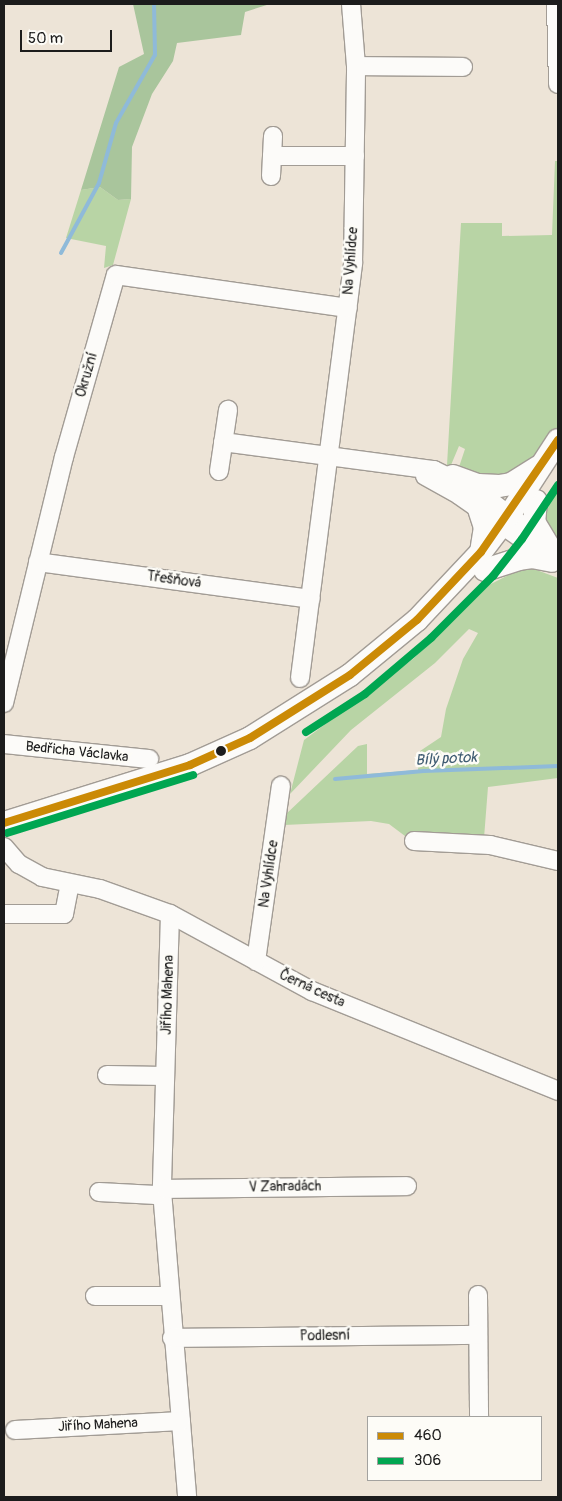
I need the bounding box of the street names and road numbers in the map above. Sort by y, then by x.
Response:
street label: Na Vyhlídce [340,226,362,296]
street label: Okružní [73,351,101,399]
street label: Třešňová [146,568,202,592]
street label: Bedřicha Václavka [25,738,129,766]
street label: Na Vyhlídce [256,839,282,909]
street label: Jiřího Mahena [158,955,178,1035]
street label: Černá cesta [276,966,348,1012]
street label: V Zahradách [249,1178,321,1196]
street label: Podlesní [300,1327,350,1345]
street label: Jiřího Mahena [58,1415,138,1435]

